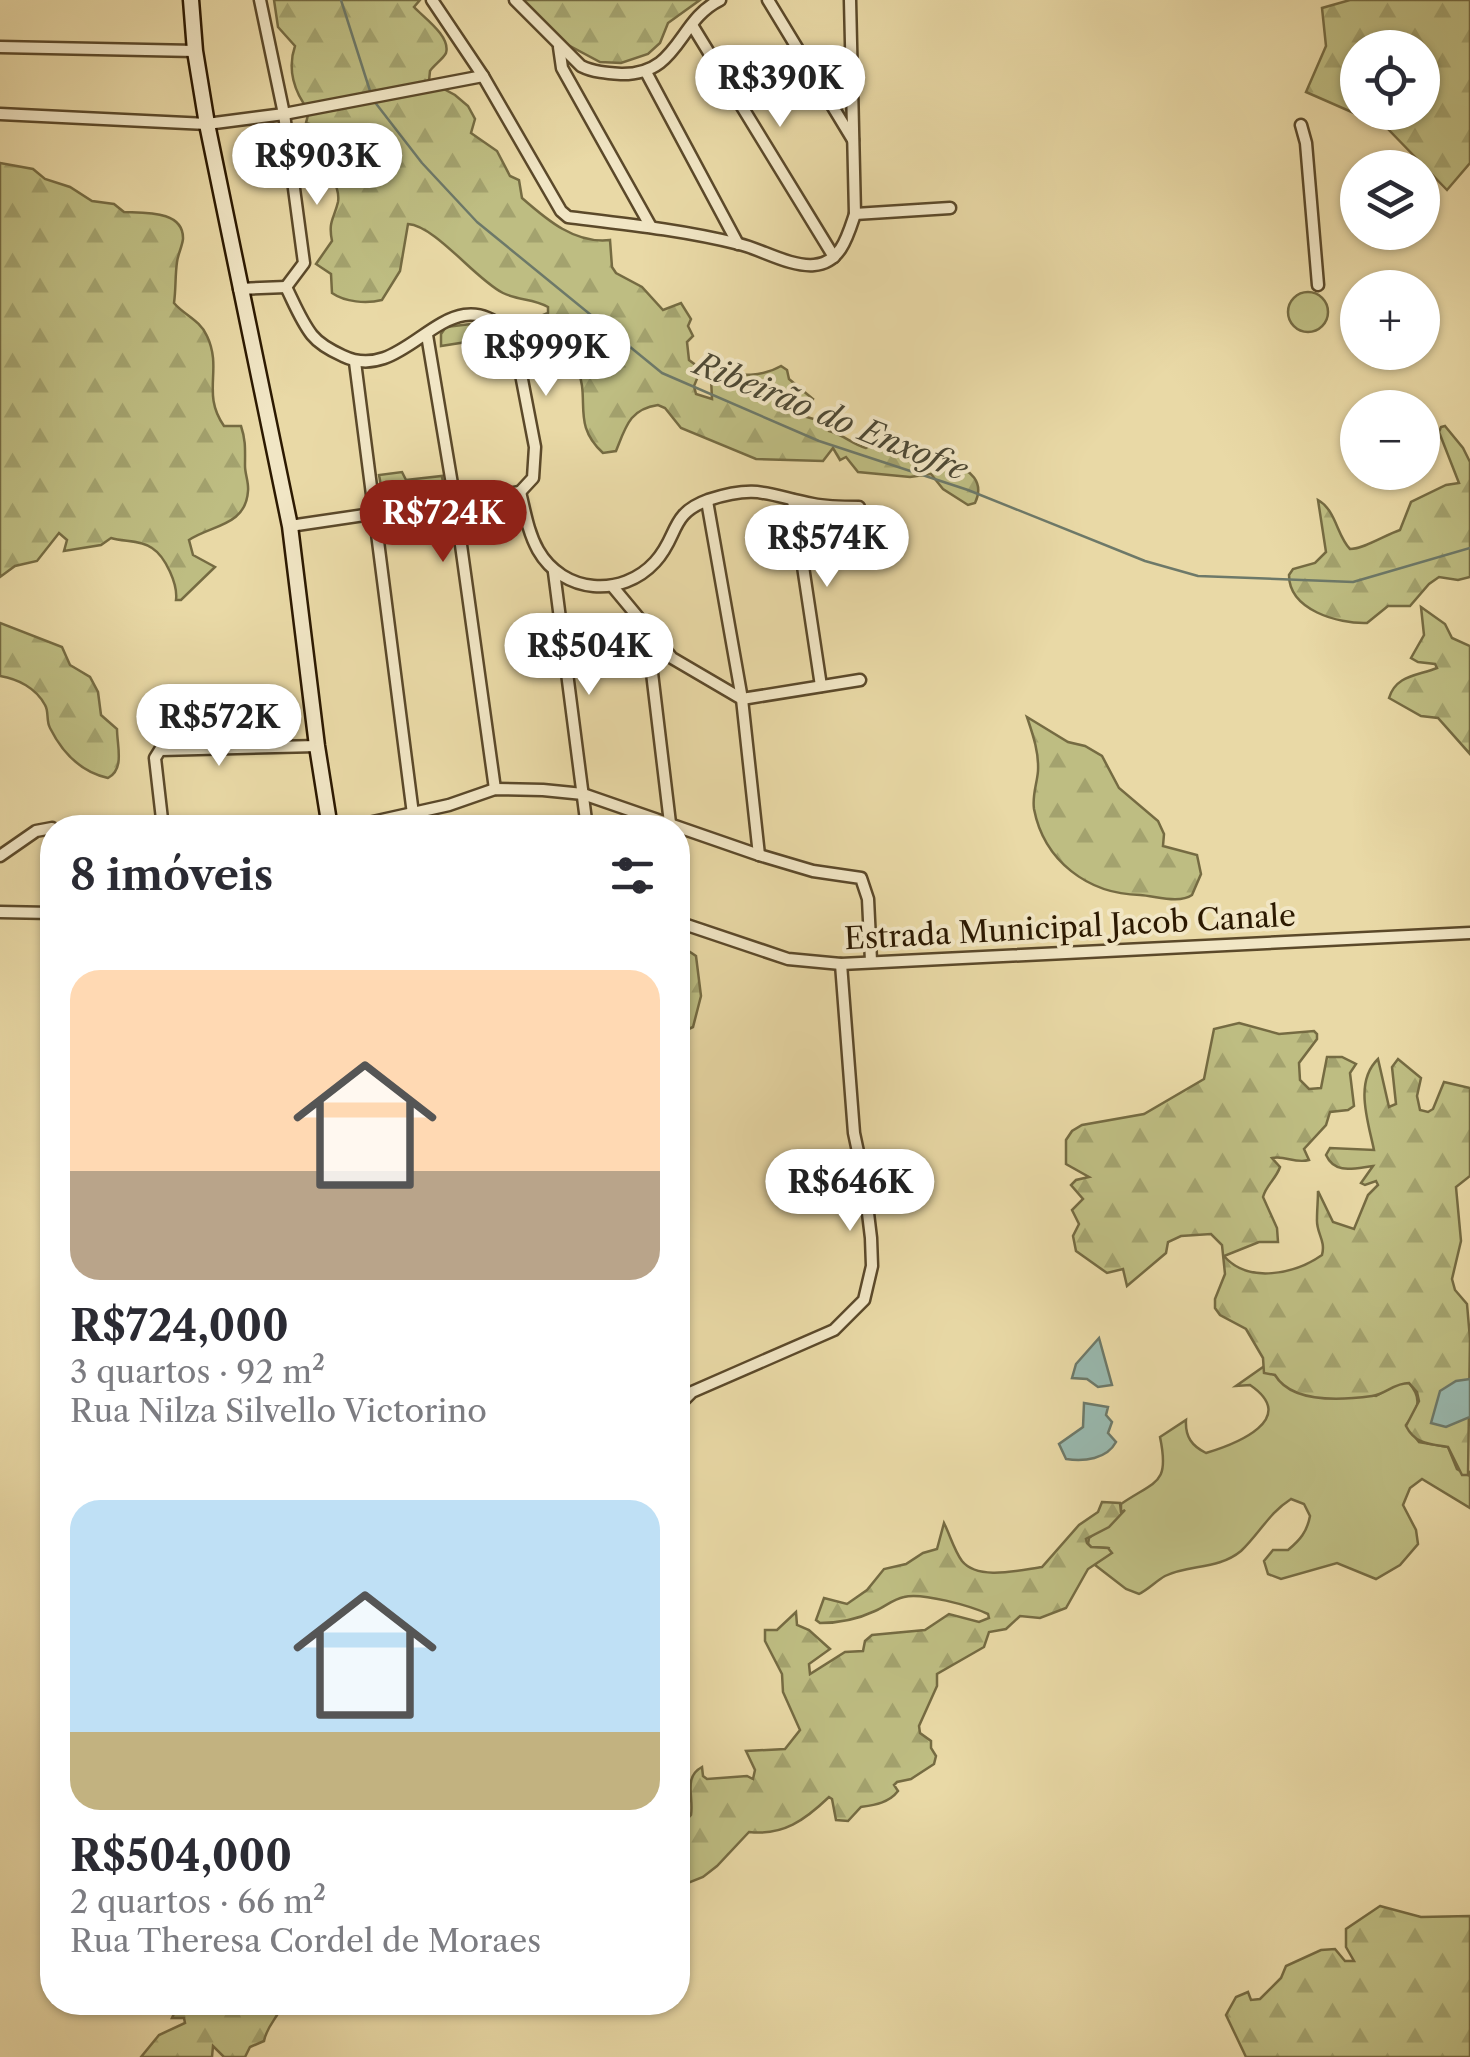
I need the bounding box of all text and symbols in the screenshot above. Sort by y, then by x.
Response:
map controls [1340,30,1440,490]
button: locate [1340,30,1440,130]
pin: R$390K [699,45,861,130]
text: R$390K [717,58,843,97]
pin: R$903K [236,123,398,208]
text: R$903K [254,136,380,175]
button: layers [1340,150,1440,250]
button: + [1340,270,1440,370]
pin: R$999K [465,314,627,399]
text: R$999K [483,327,609,366]
water label: Ribeirão do Enxofre [686,342,975,489]
button: − [1340,390,1440,490]
pin: R$724K [362,480,524,565]
text: R$724K [382,493,504,532]
pin: R$574K [746,505,908,590]
text: R$574K [767,518,887,557]
pin: R$504K [508,613,670,698]
text: R$504K [526,626,652,665]
pin: R$572K [138,684,300,769]
text: R$572K [158,697,280,736]
icon: filters [605,848,660,903]
text: 8 imóveis [70,849,273,901]
street label: Estrada Municipal Jacob Canale [843,897,1297,957]
icon: home [275,1035,455,1215]
pin: R$646K [769,1149,931,1234]
text: R$646K [787,1162,913,1201]
text: R$724,000 [70,1300,289,1352]
text: 3 quartos · 92 m² [70,1352,325,1391]
text: Rua Nilza Silvello Victorino [70,1391,487,1430]
icon: home [275,1565,455,1745]
text: R$504,000 [70,1830,292,1882]
text: 2 quartos · 66 m² [70,1882,326,1921]
text: Rua Theresa Cordel de Moraes [70,1921,541,1960]

